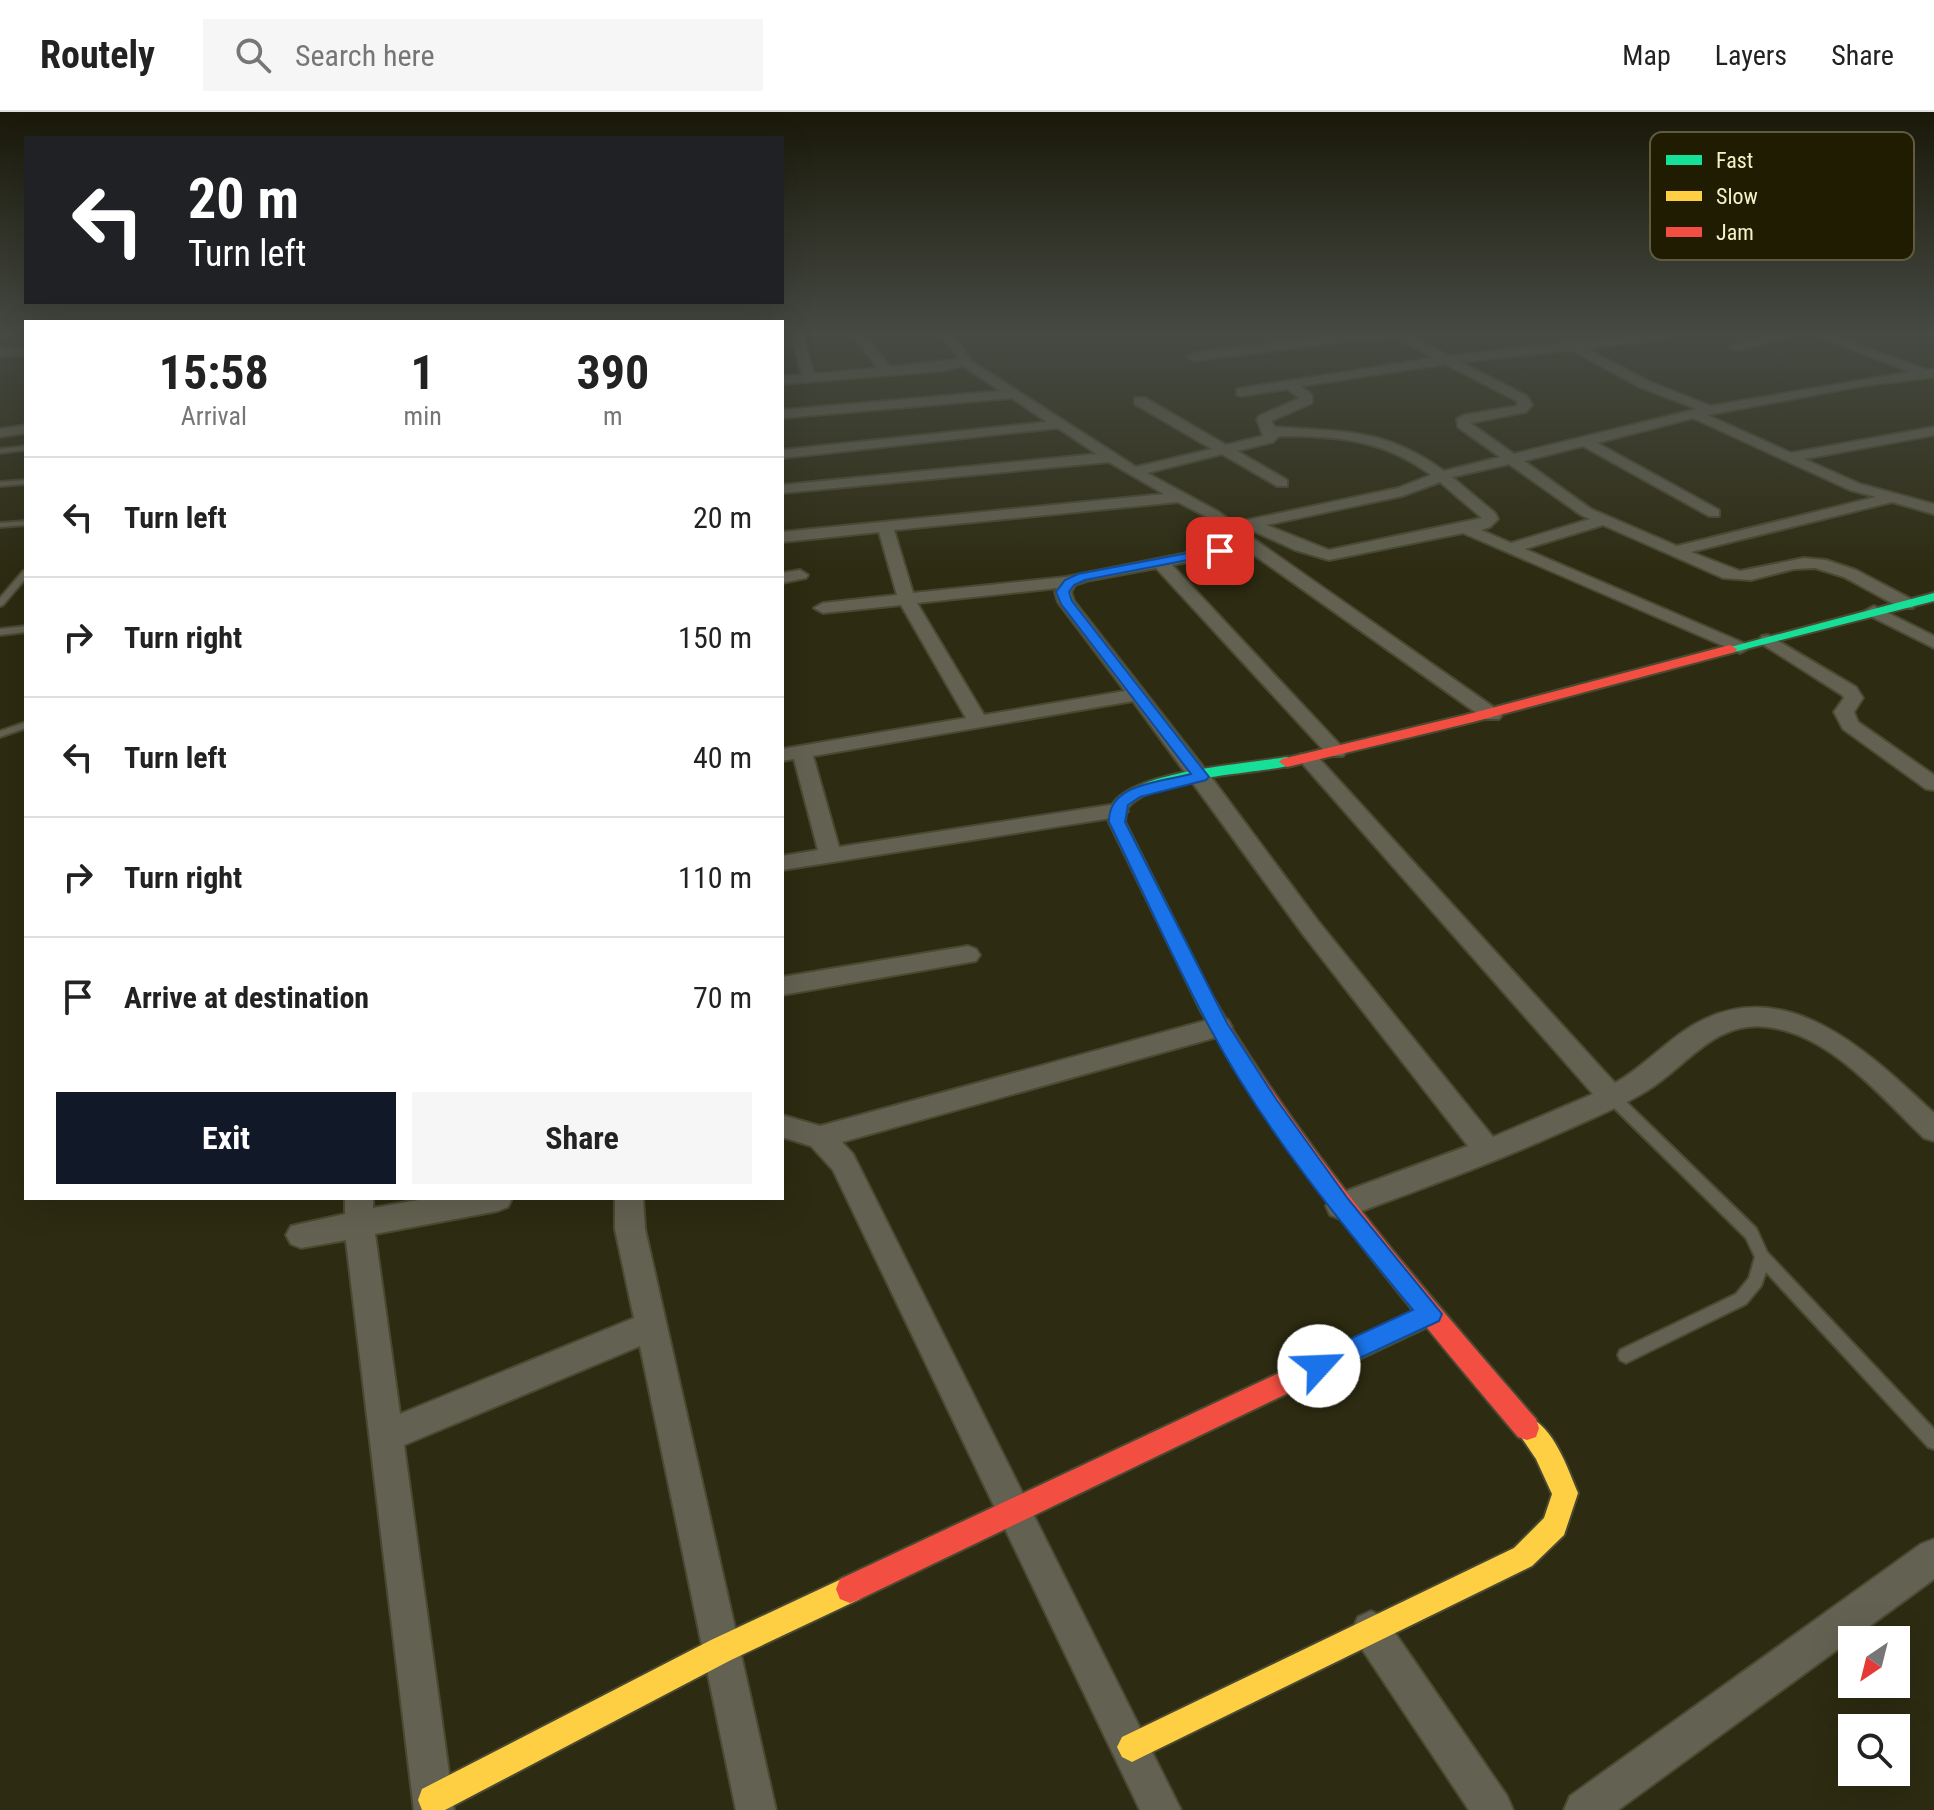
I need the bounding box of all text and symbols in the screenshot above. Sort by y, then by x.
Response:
search box [203,19,763,91]
text: Routely [40,33,155,77]
icon: search [231,33,275,77]
text: Search here [295,38,435,73]
text: Map [1622,39,1671,72]
text: Layers [1715,39,1787,72]
text: Share [1831,39,1894,72]
legend [1650,132,1914,260]
text: Fast [1716,148,1753,173]
text: 20 m [188,166,299,232]
icon: left [56,168,160,272]
text: Slow [1716,184,1758,209]
text: Jam [1716,220,1754,245]
text: Turn left [188,233,306,275]
text: 15:58 [159,344,269,401]
text: 1 [411,344,435,401]
text: 390 [576,344,649,401]
text: Arrival [181,401,247,431]
text: min [404,401,442,431]
text: m [603,401,623,431]
icon: left [56,495,100,539]
text: Turn left [124,500,227,535]
text: 20 m [693,500,752,535]
pin [1186,517,1254,585]
icon: arrive [1198,529,1242,573]
icon: right [56,615,100,659]
text: Turn right [124,620,242,655]
text: 150 m [678,620,752,655]
icon: left [56,735,100,779]
text: Turn left [124,740,227,775]
text: 40 m [693,740,752,775]
icon: right [56,855,100,899]
text: Turn right [124,860,242,895]
text: 110 m [678,860,752,895]
icon: arrive [56,975,100,1019]
text: Arrive at destination [124,980,369,1015]
text: 70 m [693,980,752,1015]
button: Exit [56,1092,396,1184]
button: Share [412,1092,752,1184]
position arrow [1277,1324,1361,1408]
north arrow [1838,1626,1910,1698]
map controls [1838,1626,1910,1786]
button: search [1838,1714,1910,1786]

